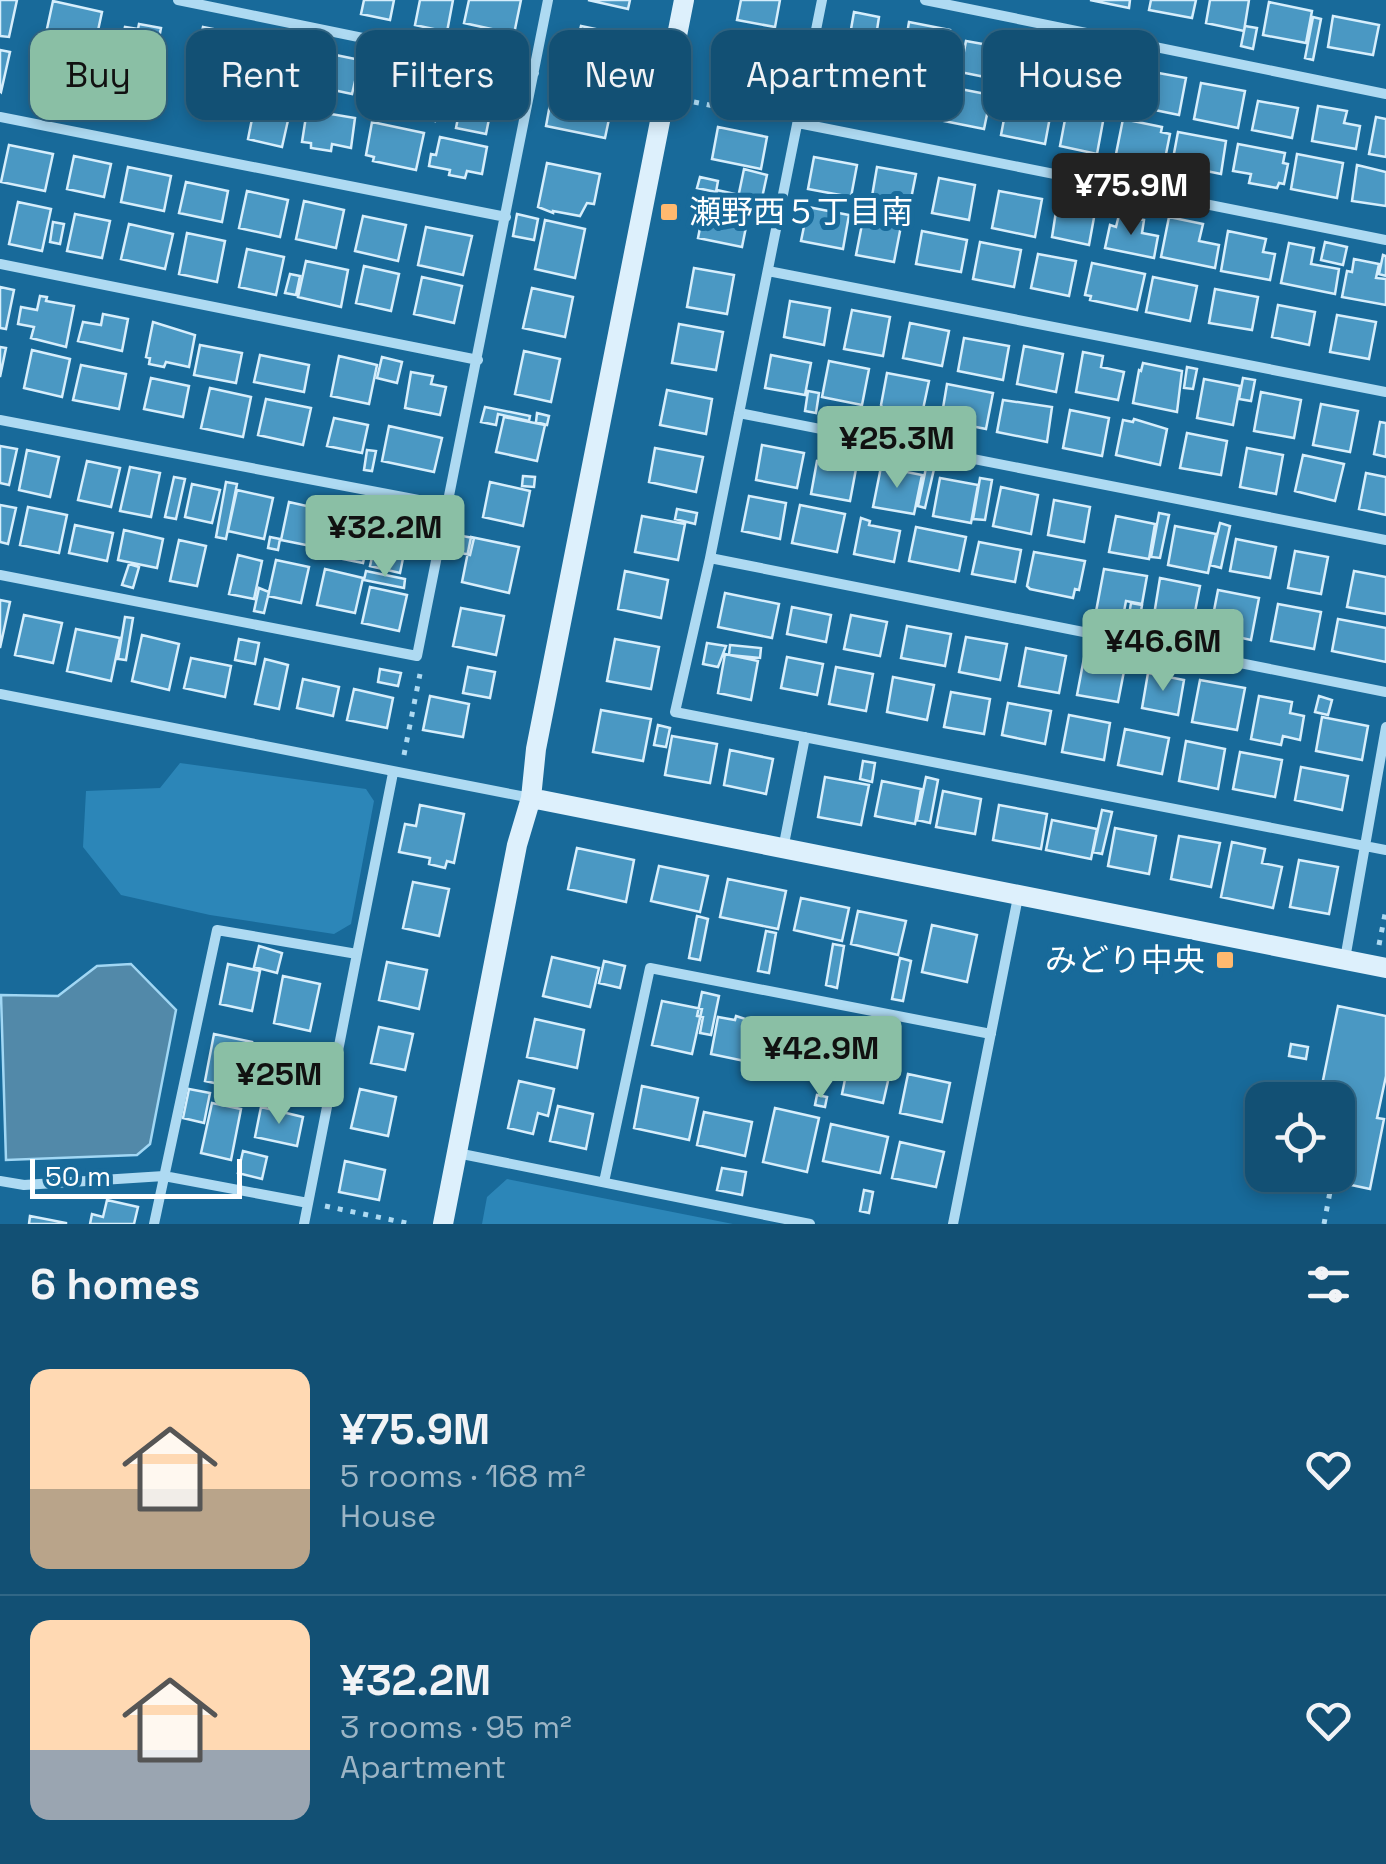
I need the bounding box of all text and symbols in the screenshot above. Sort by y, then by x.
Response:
chip: Buy [30,30,166,120]
chip: Rent [186,30,336,120]
chip: Filters [356,30,529,120]
chip: New [549,30,691,120]
chip: Apartment [711,30,963,120]
chip: House [983,30,1158,120]
pin: ¥75.9M [1050,153,1212,238]
text: ¥75.9M [1074,165,1188,205]
place label: 瀬野西５丁目南 [689,192,913,232]
marker: 瀬野西５丁目南 [658,201,680,223]
pin: ¥25.3M [816,406,978,491]
text: ¥25.3M [839,418,955,458]
pin: ¥32.2M [304,495,466,580]
text: ¥32.2M [327,507,443,547]
pin: ¥46.6M [1082,609,1244,694]
text: ¥46.6M [1104,621,1222,661]
place label: みどり中央 [1045,940,1205,980]
marker: みどり中央 [1214,949,1236,971]
pin: ¥42.9M [740,1016,902,1101]
text: ¥42.9M [763,1028,879,1068]
pin: ¥25M [220,1042,338,1127]
text: ¥25M [236,1054,322,1094]
map controls [1245,1082,1355,1192]
button: locate [1245,1082,1355,1192]
scale bar [30,1154,242,1198]
text: 50 m [45,1158,111,1194]
icon: filters [1301,1257,1356,1312]
text: 6 homes [30,1258,200,1311]
text: ¥75.9M [340,1403,490,1456]
icon: home [110,1409,230,1529]
icon: heart [1301,1442,1356,1497]
text: 5 rooms · 168 m² [340,1456,586,1496]
text: House [340,1496,436,1536]
text: ¥32.2M [340,1654,491,1707]
icon: home [110,1660,230,1780]
icon: heart [1301,1693,1356,1748]
text: 3 rooms · 95 m² [340,1707,572,1747]
text: Apartment [340,1747,506,1787]

